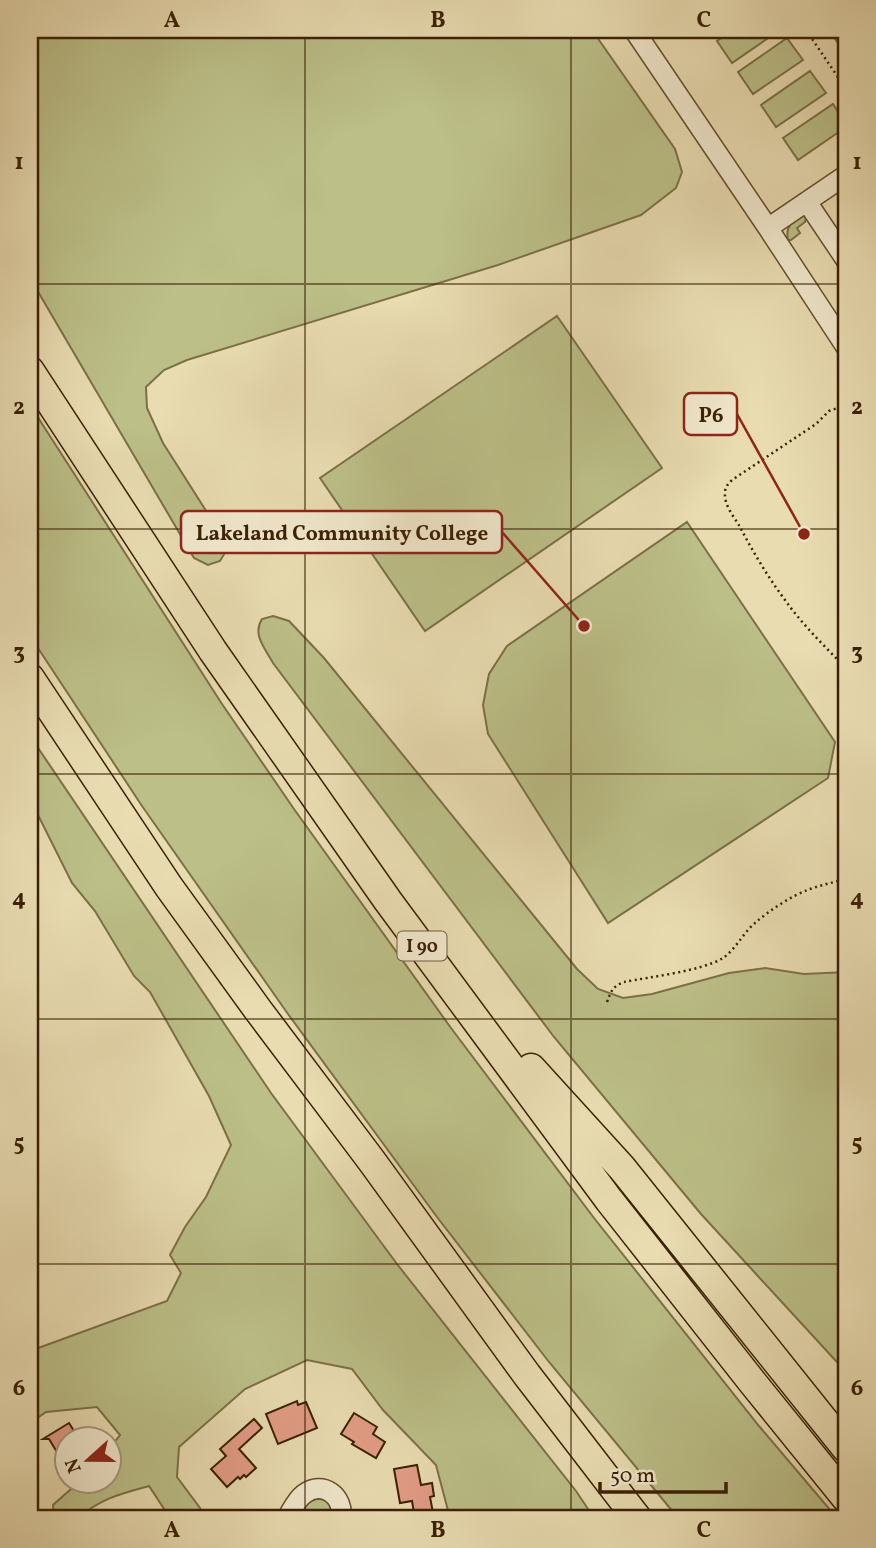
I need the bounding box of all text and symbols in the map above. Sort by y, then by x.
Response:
text: A [164,5,180,37]
text: B [430,5,446,37]
text: C [697,5,711,37]
text: 1 [14,147,24,179]
text: 1 [852,147,862,179]
text: 2 [13,392,25,424]
text: 2 [851,392,863,424]
callout: P6 [684,393,737,435]
text: P6 [699,402,723,431]
callout: Lakeland Community College [181,511,502,553]
text: Lakeland Community College [196,520,488,549]
text: 3 [13,637,25,669]
text: 3 [851,637,863,669]
text: 4 [12,883,26,915]
text: 4 [850,883,864,915]
road number: I 90 [398,931,446,960]
text: 5 [13,1128,25,1160]
text: 5 [851,1128,863,1160]
text: 6 [13,1373,25,1405]
text: 6 [851,1373,863,1405]
north arrow [52,1426,122,1496]
scale bar [600,1450,726,1494]
text: N [59,1454,89,1476]
text: 50 m [610,1462,655,1491]
text: A [164,1515,180,1547]
text: B [430,1515,446,1547]
text: C [697,1515,711,1547]

